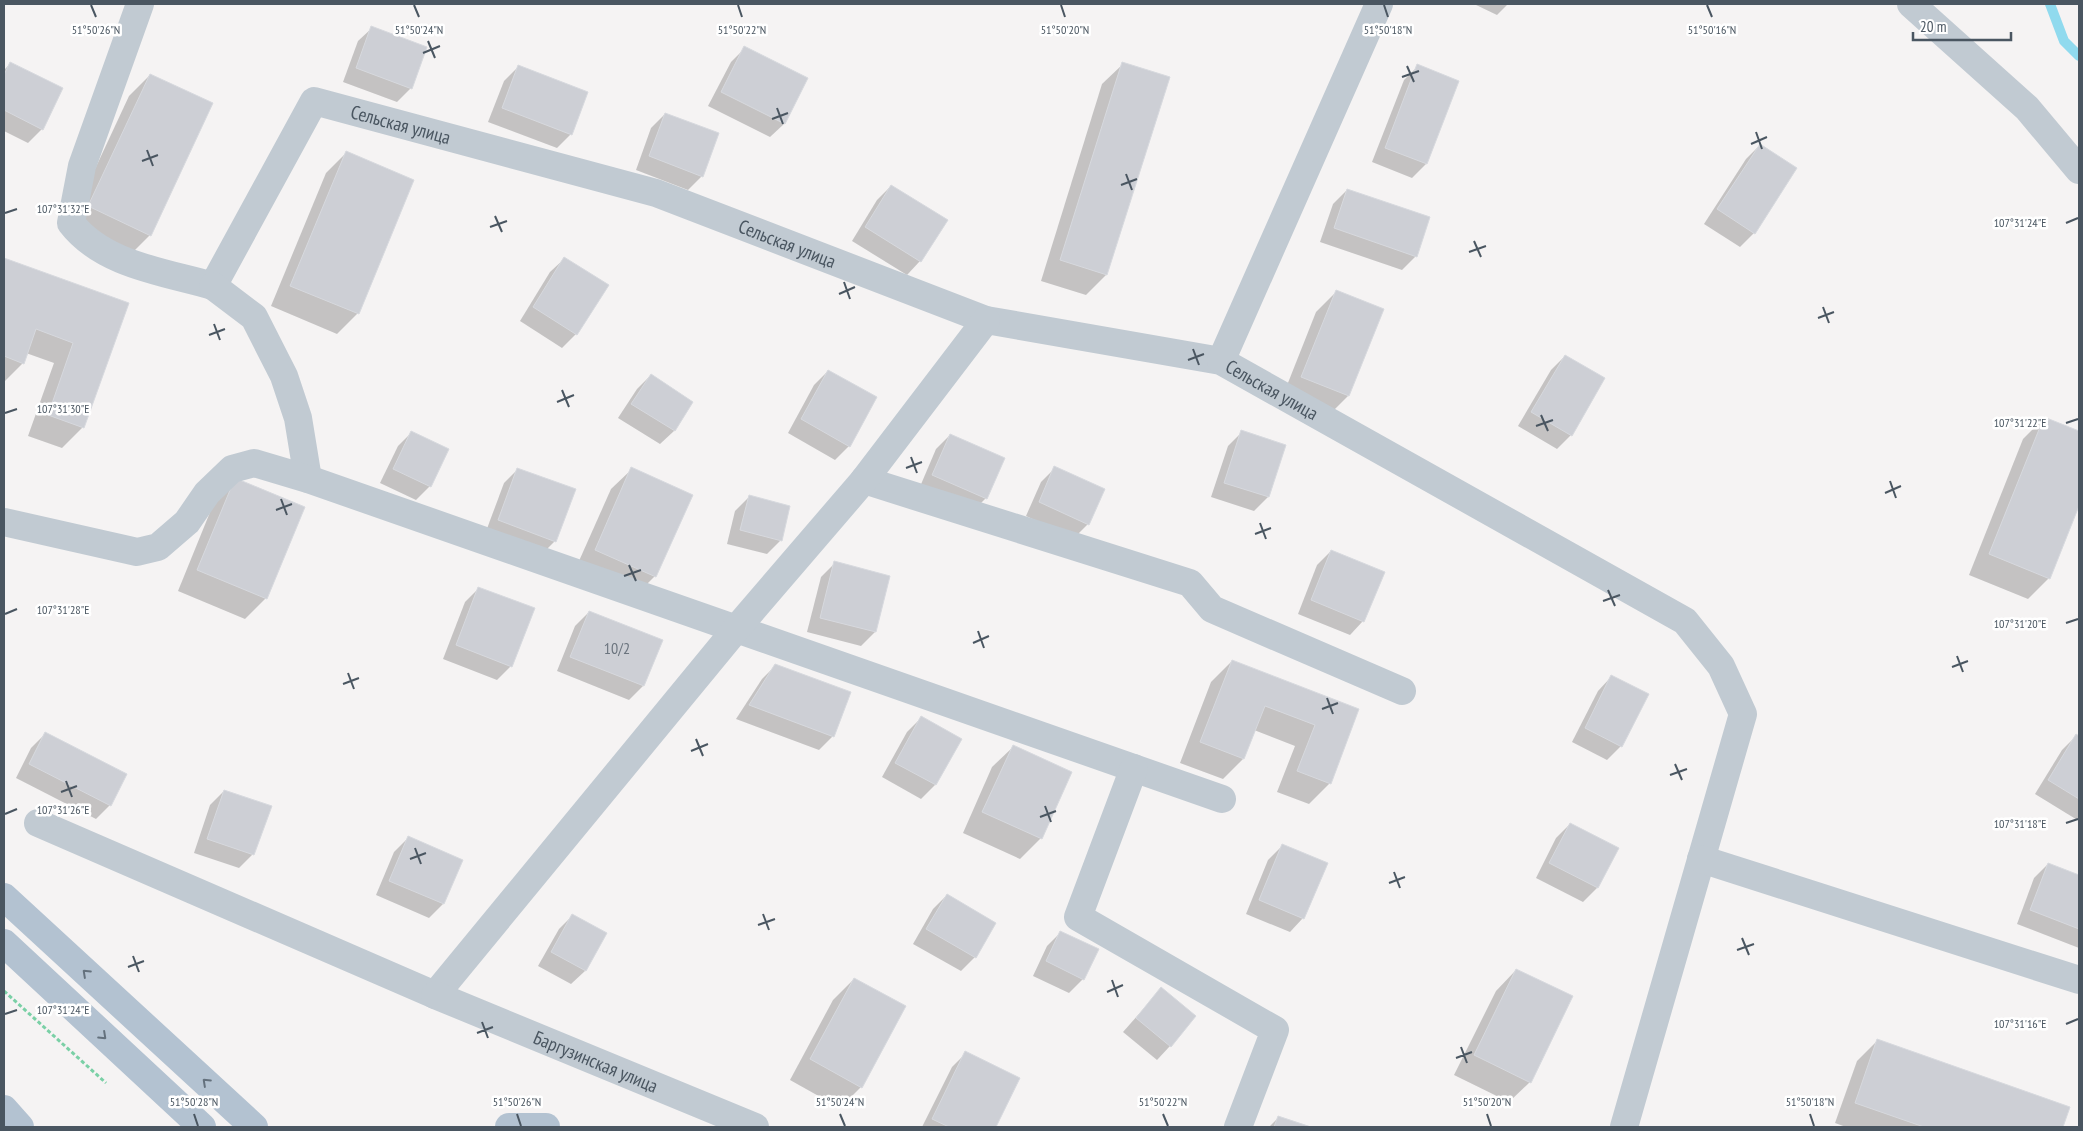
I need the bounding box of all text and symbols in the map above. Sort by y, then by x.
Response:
scale bar [1913,10,2010,42]
text: 20 m [1920,17,1946,36]
text: 51°50'26"N [72,22,120,37]
text: 51°50'24"N [395,22,443,37]
text: 51°50'22"N [718,22,766,37]
text: 51°50'20"N [1041,22,1089,37]
text: 51°50'18"N [1364,22,1412,37]
text: 51°50'16"N [1688,22,1736,37]
street label: Сельская улица [348,99,453,149]
text: 107°31'32"E [37,201,89,216]
street label: Сельская улица [735,214,839,273]
text: 107°31'24"E [1994,215,2046,230]
street label: Сельская улица [1221,354,1323,425]
text: 107°31'30"E [37,401,89,416]
text: 107°31'22"E [1994,415,2046,430]
text: 107°31'28"E [37,602,89,617]
text: 107°31'20"E [1994,616,2046,631]
house number: 10/2 [604,638,630,658]
text: 107°31'26"E [37,802,89,817]
text: 107°31'18"E [1994,816,2046,831]
one-way arrow [82,970,91,979]
text: 107°31'24"E [37,1002,89,1017]
text: 107°31'16"E [1994,1016,2046,1031]
street label: Баргузинская улица [530,1025,662,1098]
one-way arrow [98,1030,107,1039]
one-way arrow [202,1079,211,1088]
text: 51°50'28"N [170,1094,218,1109]
text: 51°50'26"N [493,1094,541,1109]
text: 51°50'24"N [816,1094,864,1109]
text: 51°50'22"N [1139,1094,1187,1109]
text: 51°50'20"N [1463,1094,1511,1109]
text: 51°50'18"N [1786,1094,1834,1109]

